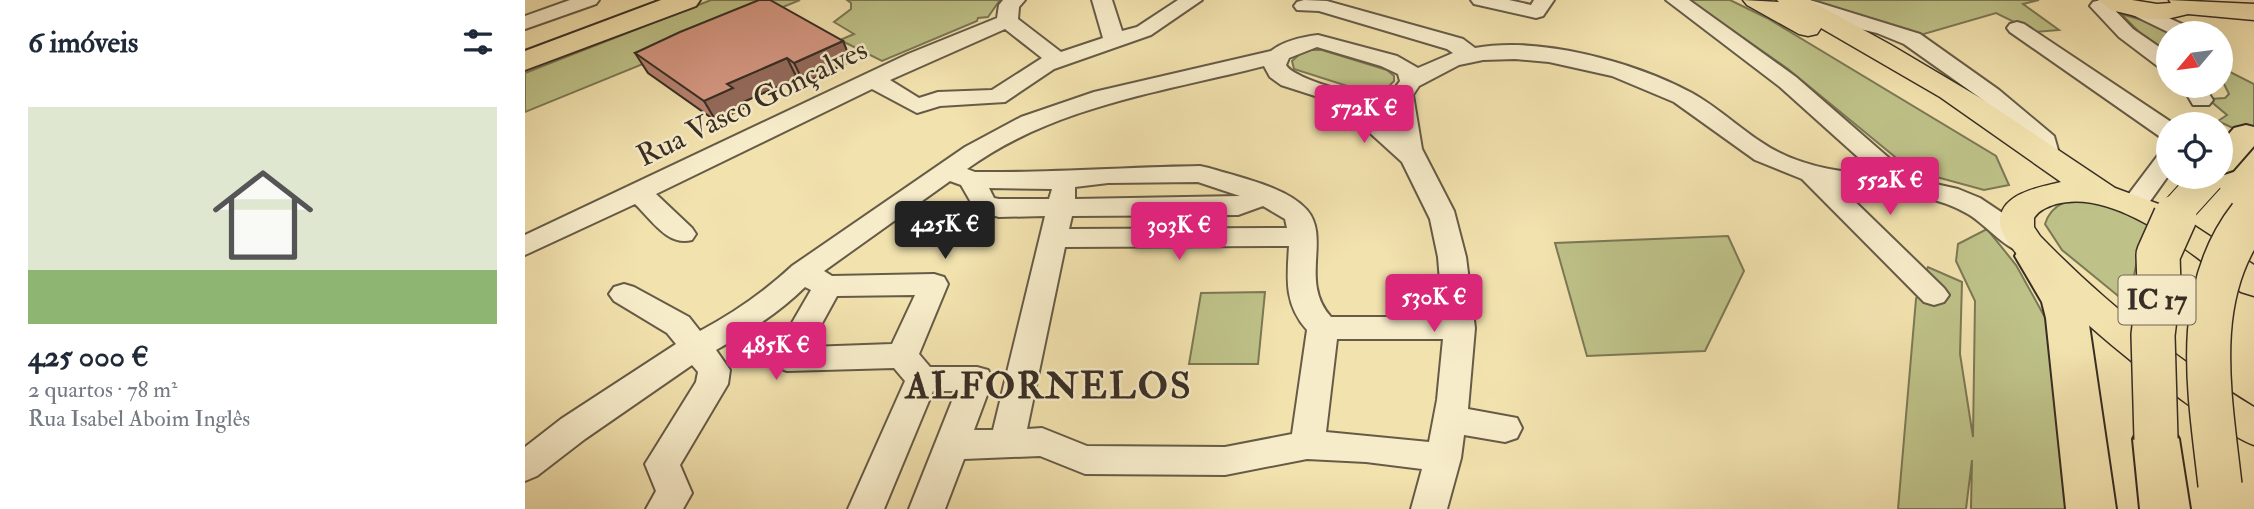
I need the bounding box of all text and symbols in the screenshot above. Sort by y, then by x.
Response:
north arrow [2156,21,2233,98]
map controls [2156,21,2233,189]
icon: filters [459,23,497,61]
text: 6 imóveis [28,24,138,61]
street label: Rua Vasco Gonçalves [631,31,873,175]
pin: 572K € [1307,86,1421,145]
text: 572K € [1331,93,1397,122]
button: locate [2156,112,2233,189]
icon: home [200,152,326,278]
pin: 552K € [1833,158,1947,217]
text: 552K € [1857,165,1923,194]
pin: 425K € [888,202,1002,261]
pin: 303K € [1122,202,1236,262]
text: 425K € [911,209,979,238]
text: 303K € [1147,210,1211,239]
pin: 530K € [1377,274,1491,334]
road number: IC 17 [2119,276,2195,324]
text: 530K € [1401,282,1467,311]
pin: 485K € [719,322,833,382]
text: 485K € [742,330,810,359]
text: 425 000 € [28,338,149,375]
district label: ALFORNELOS [903,363,1193,410]
text: 2 quartos · 78 m² [28,375,177,404]
text: Rua Isabel Aboim Inglês [28,404,250,433]

